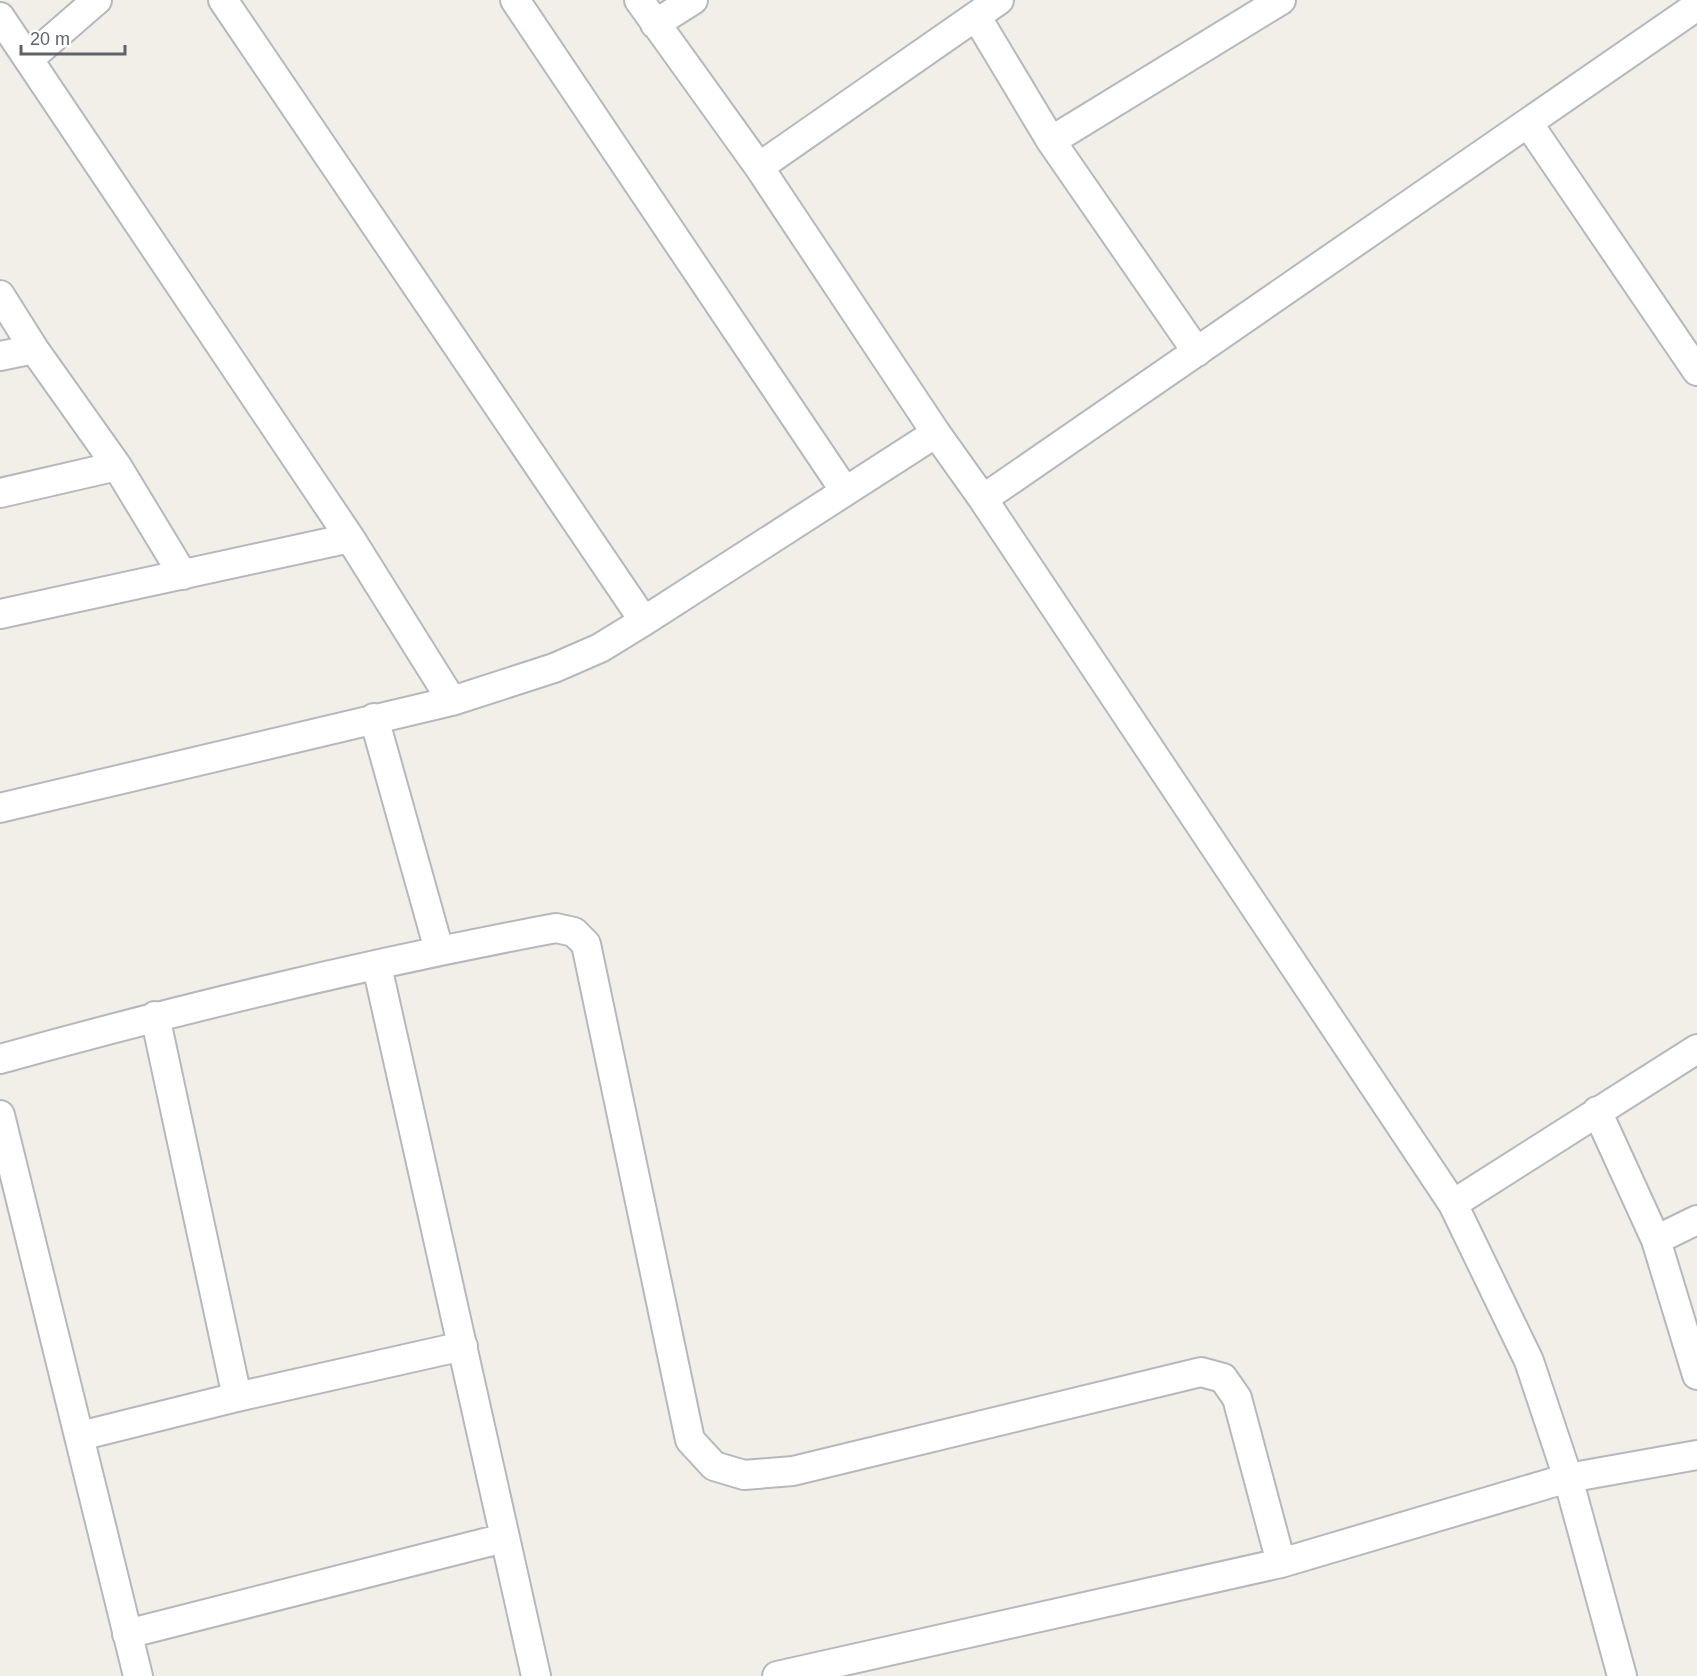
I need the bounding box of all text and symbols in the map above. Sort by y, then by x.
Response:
scale bar [21,18,124,56]
text: 20 m [30,29,70,49]

